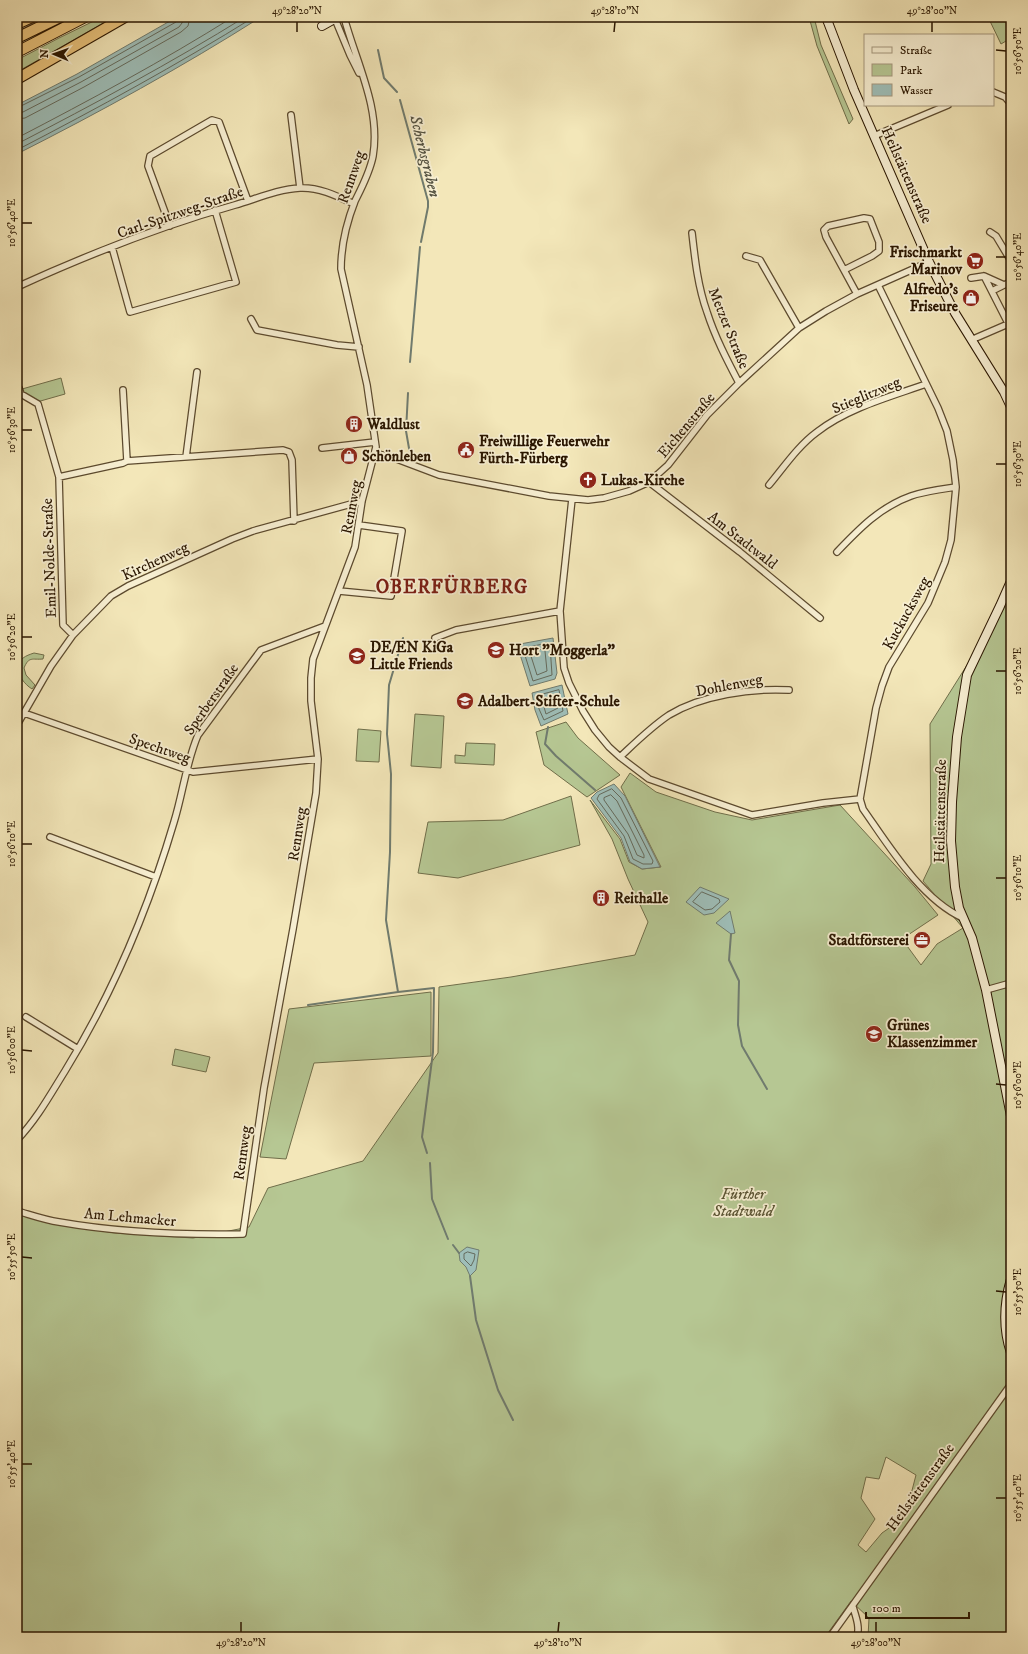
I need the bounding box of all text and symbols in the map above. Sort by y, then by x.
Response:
text: 49°28'20"N [272,5,322,17]
text: 49°28'10"N [591,5,639,17]
text: 49°28'00"N [907,5,957,17]
text: 10°56'50"E [1012,27,1024,75]
north arrow [34,34,74,74]
legend [864,34,994,106]
text: Straße [900,43,932,58]
text: N [38,49,52,58]
text: Park [900,63,922,78]
text: Wasser [899,83,933,98]
water label: Scherbsgraben [405,112,445,199]
street label: Heilstättenstraße [877,124,936,227]
street label: Rennweg [334,148,370,206]
street label: Carl-Spitzweg-Straße [115,182,246,243]
text: 10°56'40"E [6,199,18,247]
text: 10°56'40"E [1012,233,1024,281]
place label: Frischmarkt Marinov [889,243,962,279]
supermarket icon: Frischmarkt Marinov [965,251,985,271]
place label: Alfredo's Friseure [903,280,959,316]
street label: Metzer Straße [704,285,753,372]
shop icon: Alfredo's Friseure [961,288,981,308]
street label: Stieglitzweg [829,372,904,418]
street label: Eichenstraße [653,389,719,462]
text: 10°56'30"E [6,407,18,453]
building icon: Waldlust [344,414,364,434]
place label: Waldlust [366,415,420,434]
place label: Freiwillige Feuerwehr Fürth-Fürberg [479,432,610,468]
public building icon: Freiwillige Feuerwehr Fürth-Fürberg [456,440,476,460]
text: 10°56'30"E [1012,441,1024,487]
shop icon: Schönleben [339,446,359,466]
place label: Schönleben [362,447,431,466]
church icon: Lukas-Kirche [578,470,598,490]
place label: Lukas-Kirche [601,471,685,490]
street label: Rennweg [337,478,366,536]
street label: Emil-Nolde-Straße [38,498,61,618]
street label: Am Stadtwald [704,507,782,574]
street label: Kirchenweg [119,537,192,585]
street label: Kuckucksweg [879,573,935,653]
district label: OBERFÜRBERG [376,574,528,599]
text: 10°56'20"E [6,613,18,661]
place label: DE/EN KiGa Little Friends [370,638,454,674]
school or university icon: Hort "Moggerla" [486,640,506,660]
place label: Hort "Moggerla" [509,641,616,660]
school or university icon: DE/EN KiGa Little Friends [347,646,367,666]
text: 10°56'20"E [1012,647,1024,695]
street label: Sperberstraße [180,660,243,739]
street label: Dohlenweg [694,670,765,701]
school or university icon: Adalbert-Stifter-Schule [455,691,475,711]
place label: Adalbert-Stifter-Schule [477,692,620,711]
street label: Spechtweg [127,729,194,768]
street label: Heilstättenstraße [930,759,951,863]
street label: Rennweg [284,805,311,863]
text: 10°56'10"E [6,821,18,867]
text: 10°56'10"E [1012,855,1024,901]
building icon: Reithalle [591,888,611,908]
place label: Reithalle [614,889,669,908]
office icon: Stadtförsterei [912,930,932,950]
place label: Stadtförsterei [828,931,909,950]
place label: Grünes Klassenzimmer [887,1016,978,1052]
school or university icon: Grünes Klassenzimmer [864,1024,884,1044]
text: 10°56'00"E [6,1026,18,1074]
text: 10°56'00"E [1012,1061,1024,1109]
street label: Rennweg [229,1124,256,1182]
park label: Fürther Stadtwald [712,1185,776,1221]
street label: Am Lehmacker [83,1204,177,1231]
text: 10°55'50"E [6,1233,18,1281]
text: 10°55'50"E [1012,1268,1024,1316]
text: 10°55'40"E [6,1440,18,1488]
street label: Heilstättenstraße [882,1440,959,1535]
text: 10°55'40"E [1012,1474,1024,1522]
scale bar [866,1594,969,1620]
text: 100 m [872,1601,901,1616]
text: 49°28'20"N [216,1637,266,1649]
text: 49°28'10"N [534,1637,582,1649]
text: 49°28'00"N [851,1637,901,1649]

